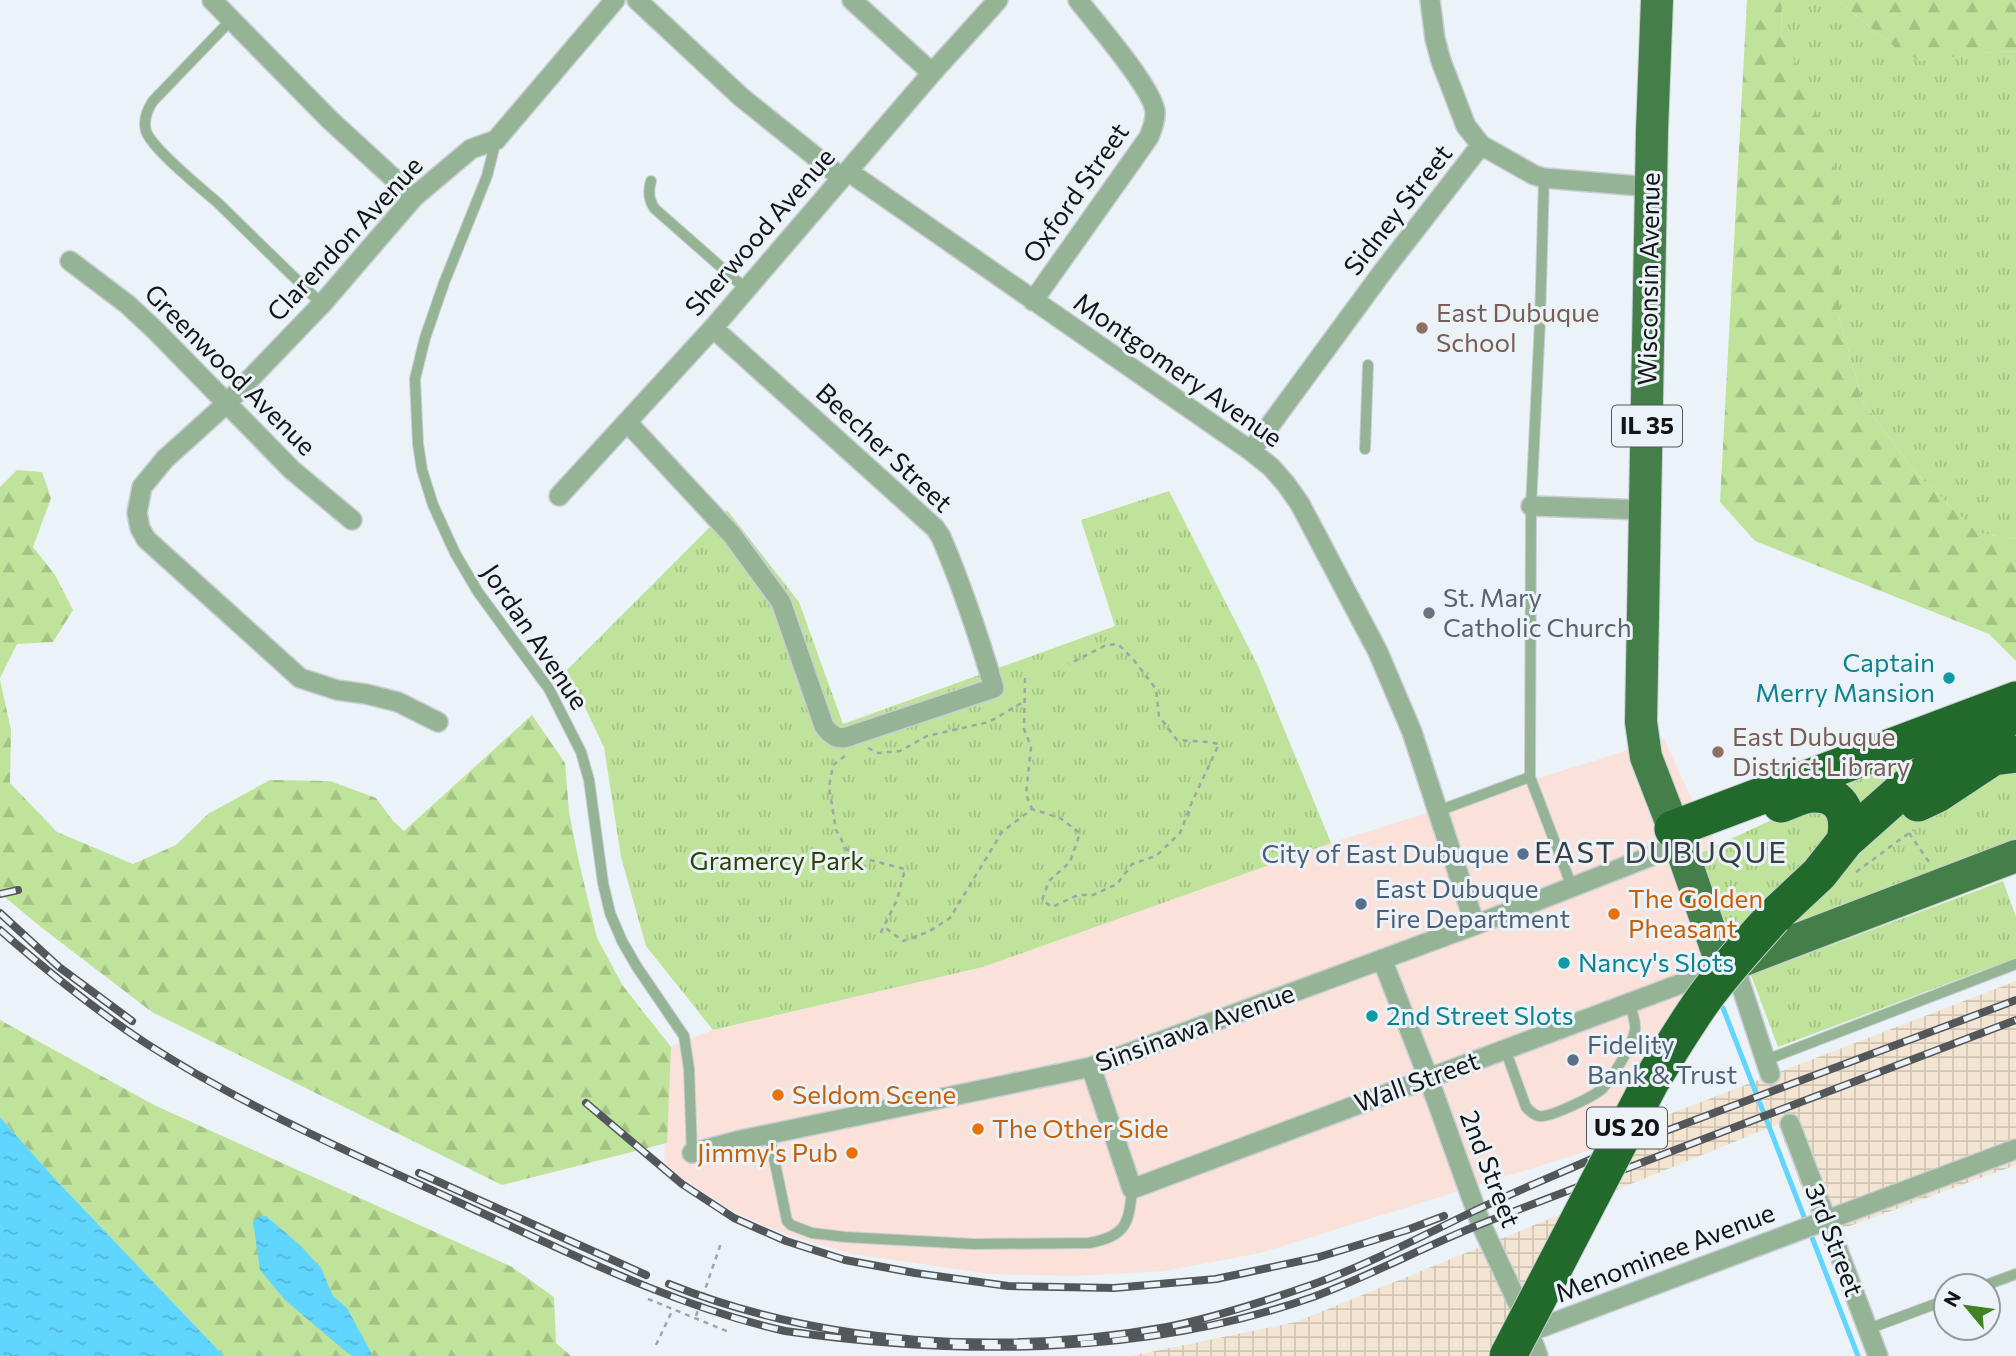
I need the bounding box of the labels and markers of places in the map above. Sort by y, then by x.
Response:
place label: East Dubuque School [1436,296,1599,357]
marker: East Dubuque School [1414,320,1430,336]
place label: St. Mary Catholic Church [1443,581,1632,642]
marker: St. Mary Catholic Church [1421,605,1437,621]
place label: Captain Merry Mansion [1755,646,1935,707]
marker: Captain Merry Mansion [1941,670,1957,686]
place label: East Dubuque District Library [1732,720,1910,781]
marker: East Dubuque District Library [1710,744,1726,760]
place label: City of East Dubuque [1261,837,1509,868]
marker: City of East Dubuque [1515,846,1531,862]
place label: East Dubuque Fire Department [1375,872,1570,933]
place label: The Golden Pheasant [1628,882,1763,943]
marker: East Dubuque Fire Department [1353,896,1369,912]
marker: The Golden Pheasant [1606,906,1622,922]
place label: Nancy's Slots [1578,946,1734,977]
marker: Nancy's Slots [1556,955,1572,971]
place label: 2nd Street Slots [1386,999,1573,1030]
marker: 2nd Street Slots [1364,1008,1380,1024]
place label: Fidelity Bank & Trust [1587,1028,1737,1089]
marker: Fidelity Bank & Trust [1565,1052,1581,1068]
place label: Seldom Scene [792,1078,956,1109]
marker: Seldom Scene [770,1087,786,1103]
place label: The Other Side [992,1112,1169,1143]
marker: The Other Side [970,1121,986,1137]
place label: Jimmy's Pub [697,1136,838,1167]
marker: Jimmy's Pub [844,1145,860,1161]

